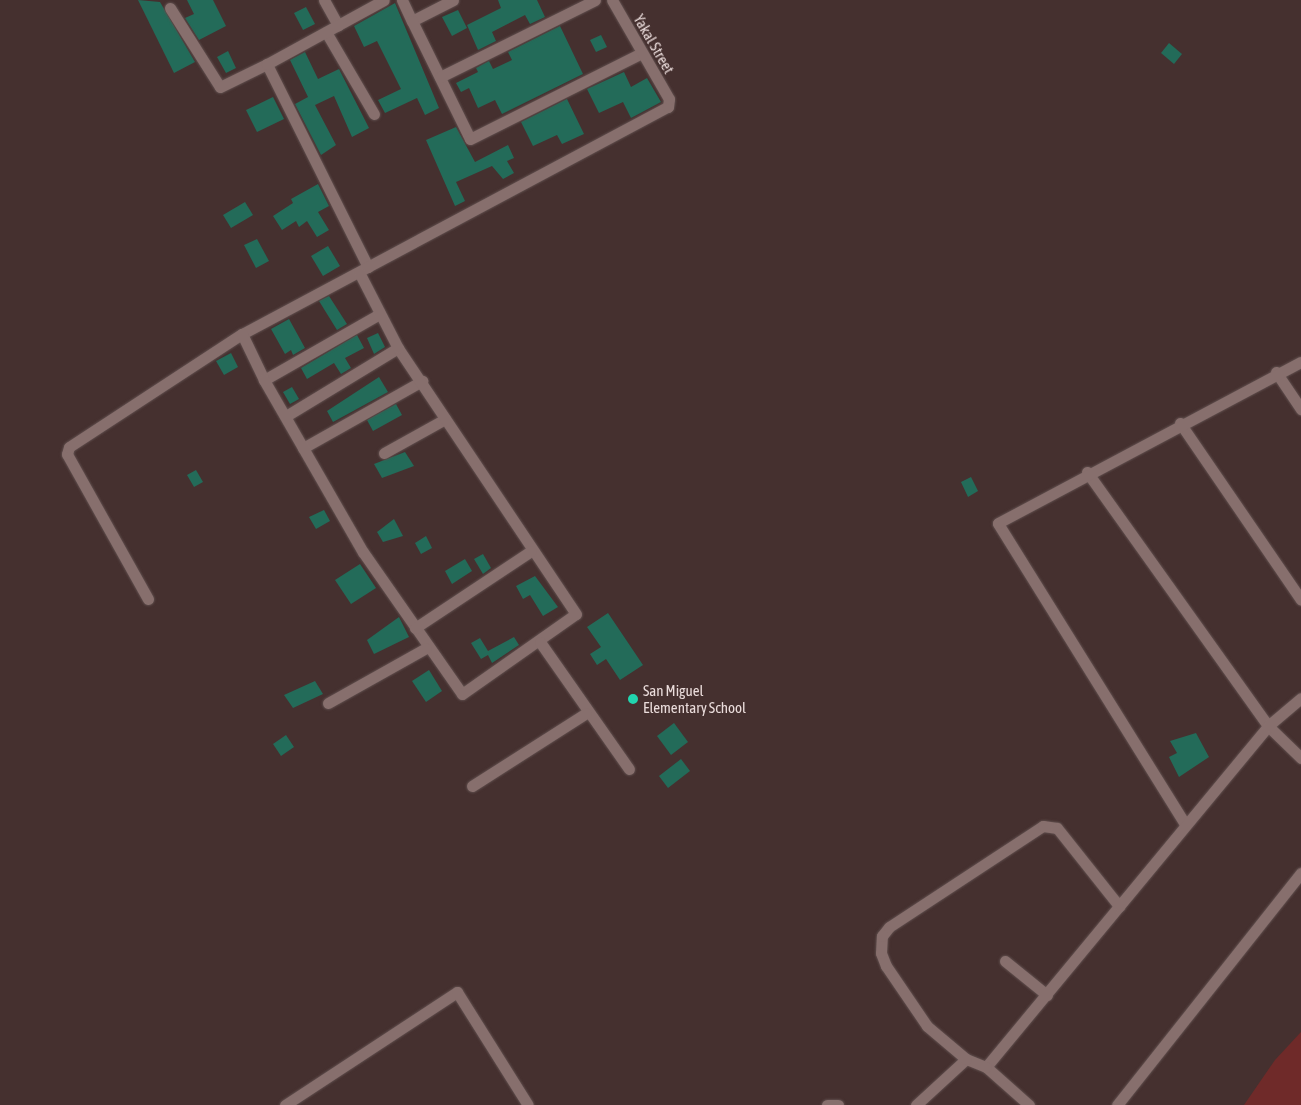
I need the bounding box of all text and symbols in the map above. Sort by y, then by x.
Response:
street label: Yakal Street [630,11,678,77]
place label: San Miguel Elementary School [643,681,746,716]
marker: San Miguel Elementary School [627,693,639,705]

